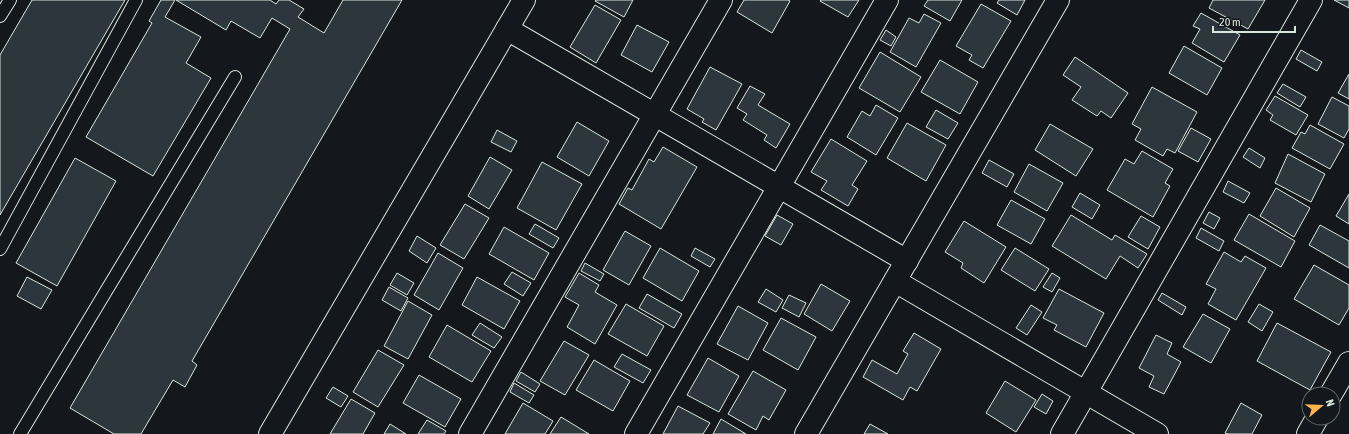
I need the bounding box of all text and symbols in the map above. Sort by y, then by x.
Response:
scale bar [1213,8,1295,34]
text: 20 m [1219,15,1241,29]
north arrow [1301,386,1341,426]
text: N [1324,398,1337,408]

